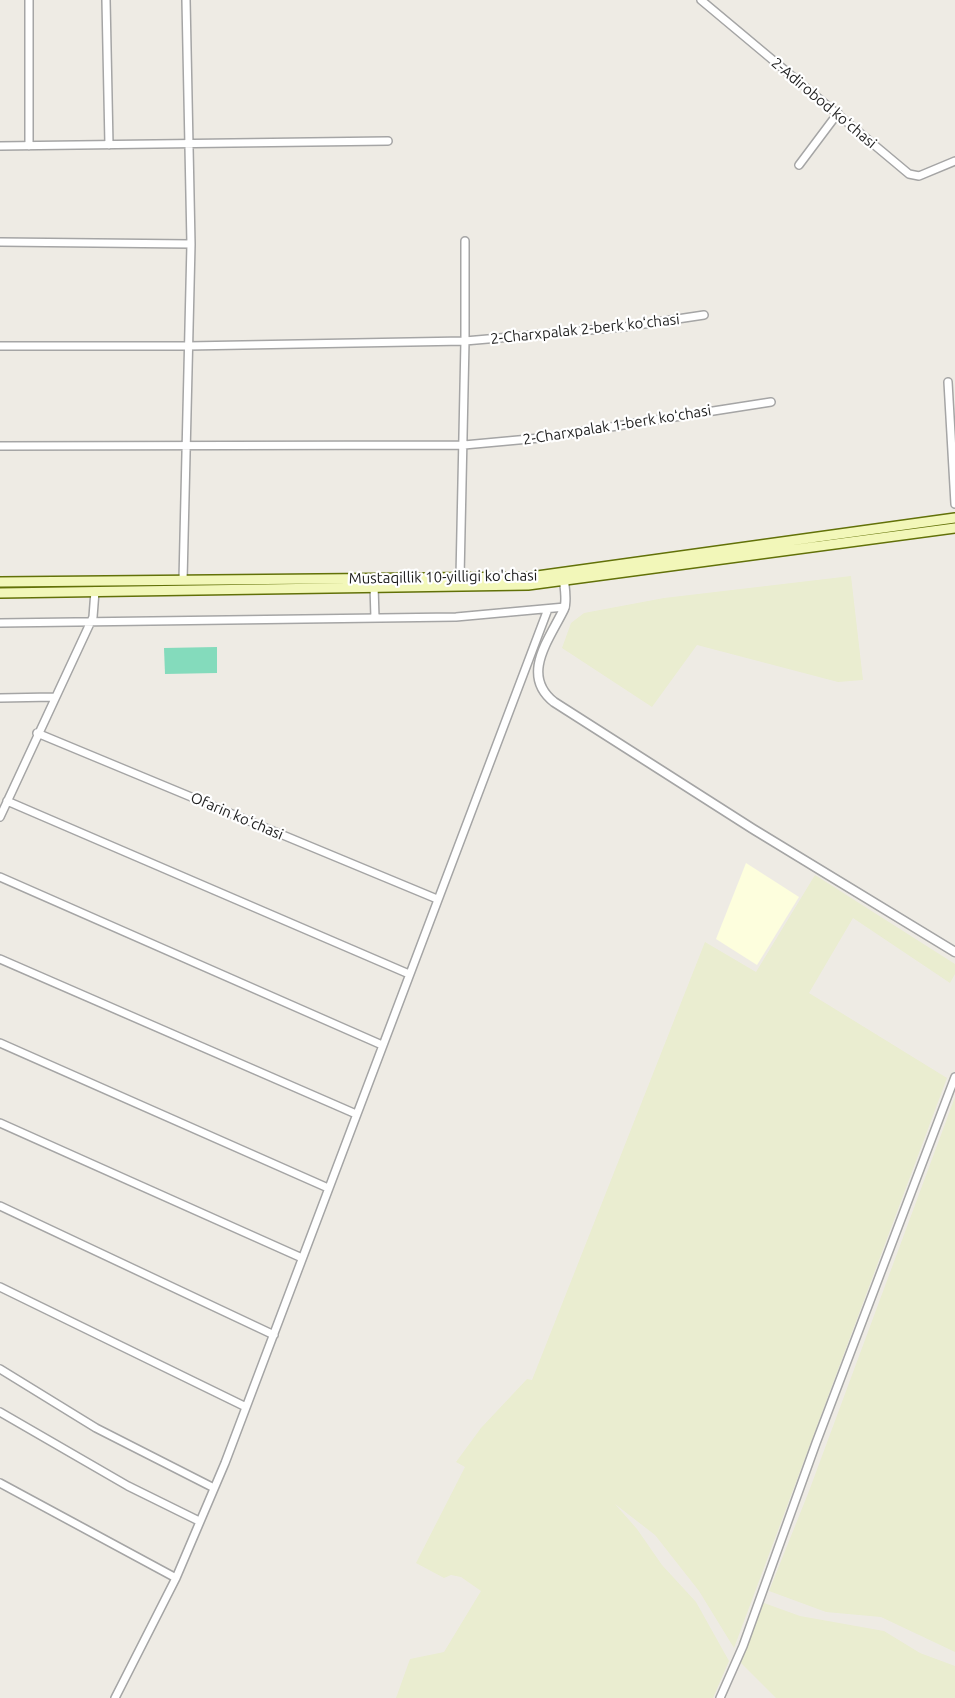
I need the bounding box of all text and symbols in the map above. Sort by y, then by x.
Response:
street label: 2-Adirobod koʻchasi [768,54,880,152]
street label: 2-Charxpalak 2-berk koʻchasi [489,310,681,348]
street label: 2-Charxpalak 1-berk koʻchasi [522,401,712,449]
street label: Mustaqillik 10-yilligi ko'chasi [348,566,538,588]
street label: Ofarin koʻchasi [188,788,286,844]

